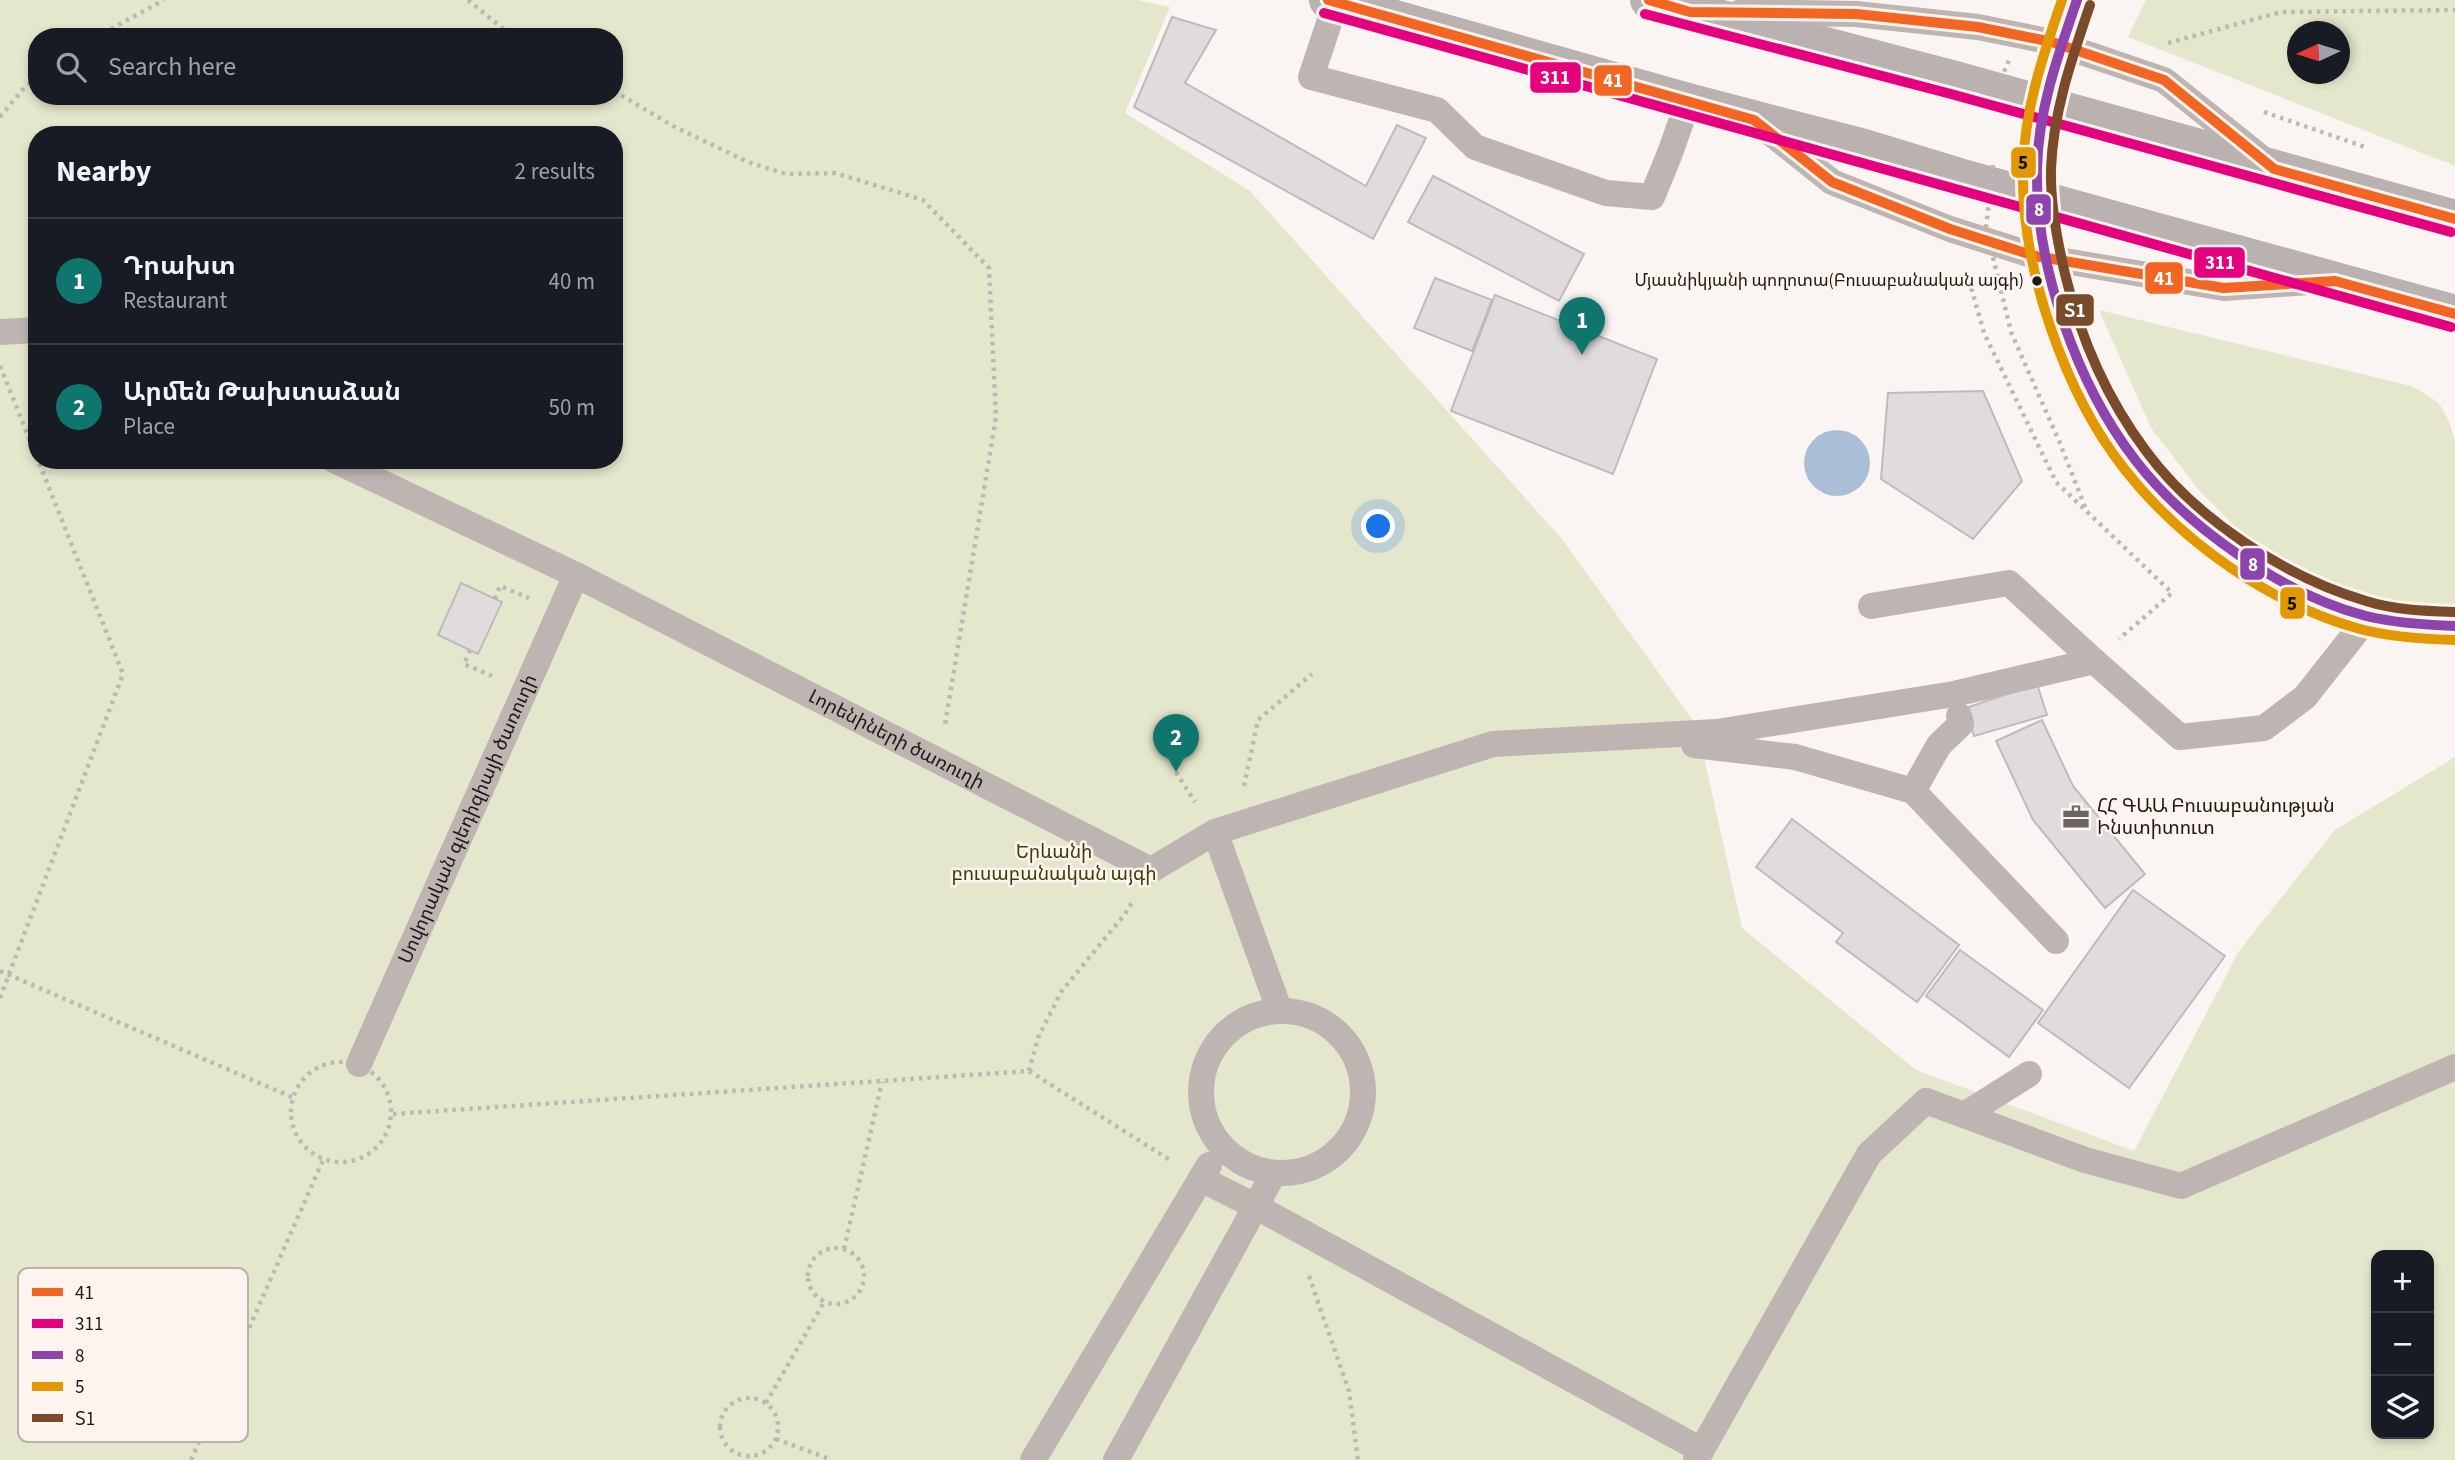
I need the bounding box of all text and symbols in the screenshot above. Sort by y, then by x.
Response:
north arrow [2287,21,2350,84]
search box [28,28,623,105]
icon: search [52,48,90,86]
text: Search here [108,48,236,85]
line badge: 311 [1529,61,1582,94]
line badge: 41 [1593,64,1633,97]
text: 311 [1540,65,1570,92]
text: 41 [1603,68,1623,95]
line badge: 5 [2010,146,2037,179]
text: Nearby [56,150,151,193]
text: 5 [2018,150,2028,177]
text: 2 results [515,155,595,188]
line badge: 8 [2025,193,2052,226]
text: 8 [2034,197,2044,224]
line badge: 311 [2193,246,2246,279]
text: Դրախտ [123,247,236,284]
text: 311 [2205,250,2235,277]
line badge: 41 [2144,261,2184,295]
text: 1 [73,265,85,298]
text: 40 m [548,265,595,298]
text: 41 [2154,266,2174,293]
place label: Մյասնիկյանի պողոտա(Բուսաբանական այգի) [1634,269,2024,293]
marker: Մյասնիկյանի պողոտա(Բուսաբանական այգի) [2030,274,2044,288]
text: Restaurant [123,284,227,317]
line badge: Տ1 [2055,293,2095,327]
pin: 1 [1559,297,1605,355]
text: Տ1 [2064,298,2086,325]
text: Արմեն Թախտաձան [123,373,401,410]
text: 2 [73,391,85,424]
text: 50 m [548,391,595,424]
text: Place [123,410,175,443]
your location [1361,509,1395,543]
line badge: 8 [2239,547,2266,581]
text: 8 [2248,552,2258,579]
line badge: 5 [2279,586,2306,620]
text: 5 [2287,591,2297,618]
street label: Սովորական գլեդիզիայի ծառուղի [392,670,544,968]
street label: Լորենիների ծառուղի [804,683,989,796]
pin: 2 [1153,714,1199,772]
place label: ՀՀ ԳԱԱ Բուսաբանության Ինստիտուտ [2097,793,2335,842]
office icon: ՀՀ ԳԱԱ Բուսաբանության Ինստիտուտ [2061,802,2091,832]
park label: Երևանի բուսաբանական այգի [951,839,1157,888]
map controls [2371,1250,2434,1439]
button: + [2371,1250,2434,1313]
legend [18,1268,248,1442]
text: 41 [75,1280,94,1307]
text: 311 [75,1311,103,1338]
button: − [2371,1313,2434,1376]
text: 8 [75,1343,84,1370]
text: 5 [75,1374,84,1401]
button: layers [2371,1376,2434,1439]
text: Տ1 [75,1406,95,1433]

